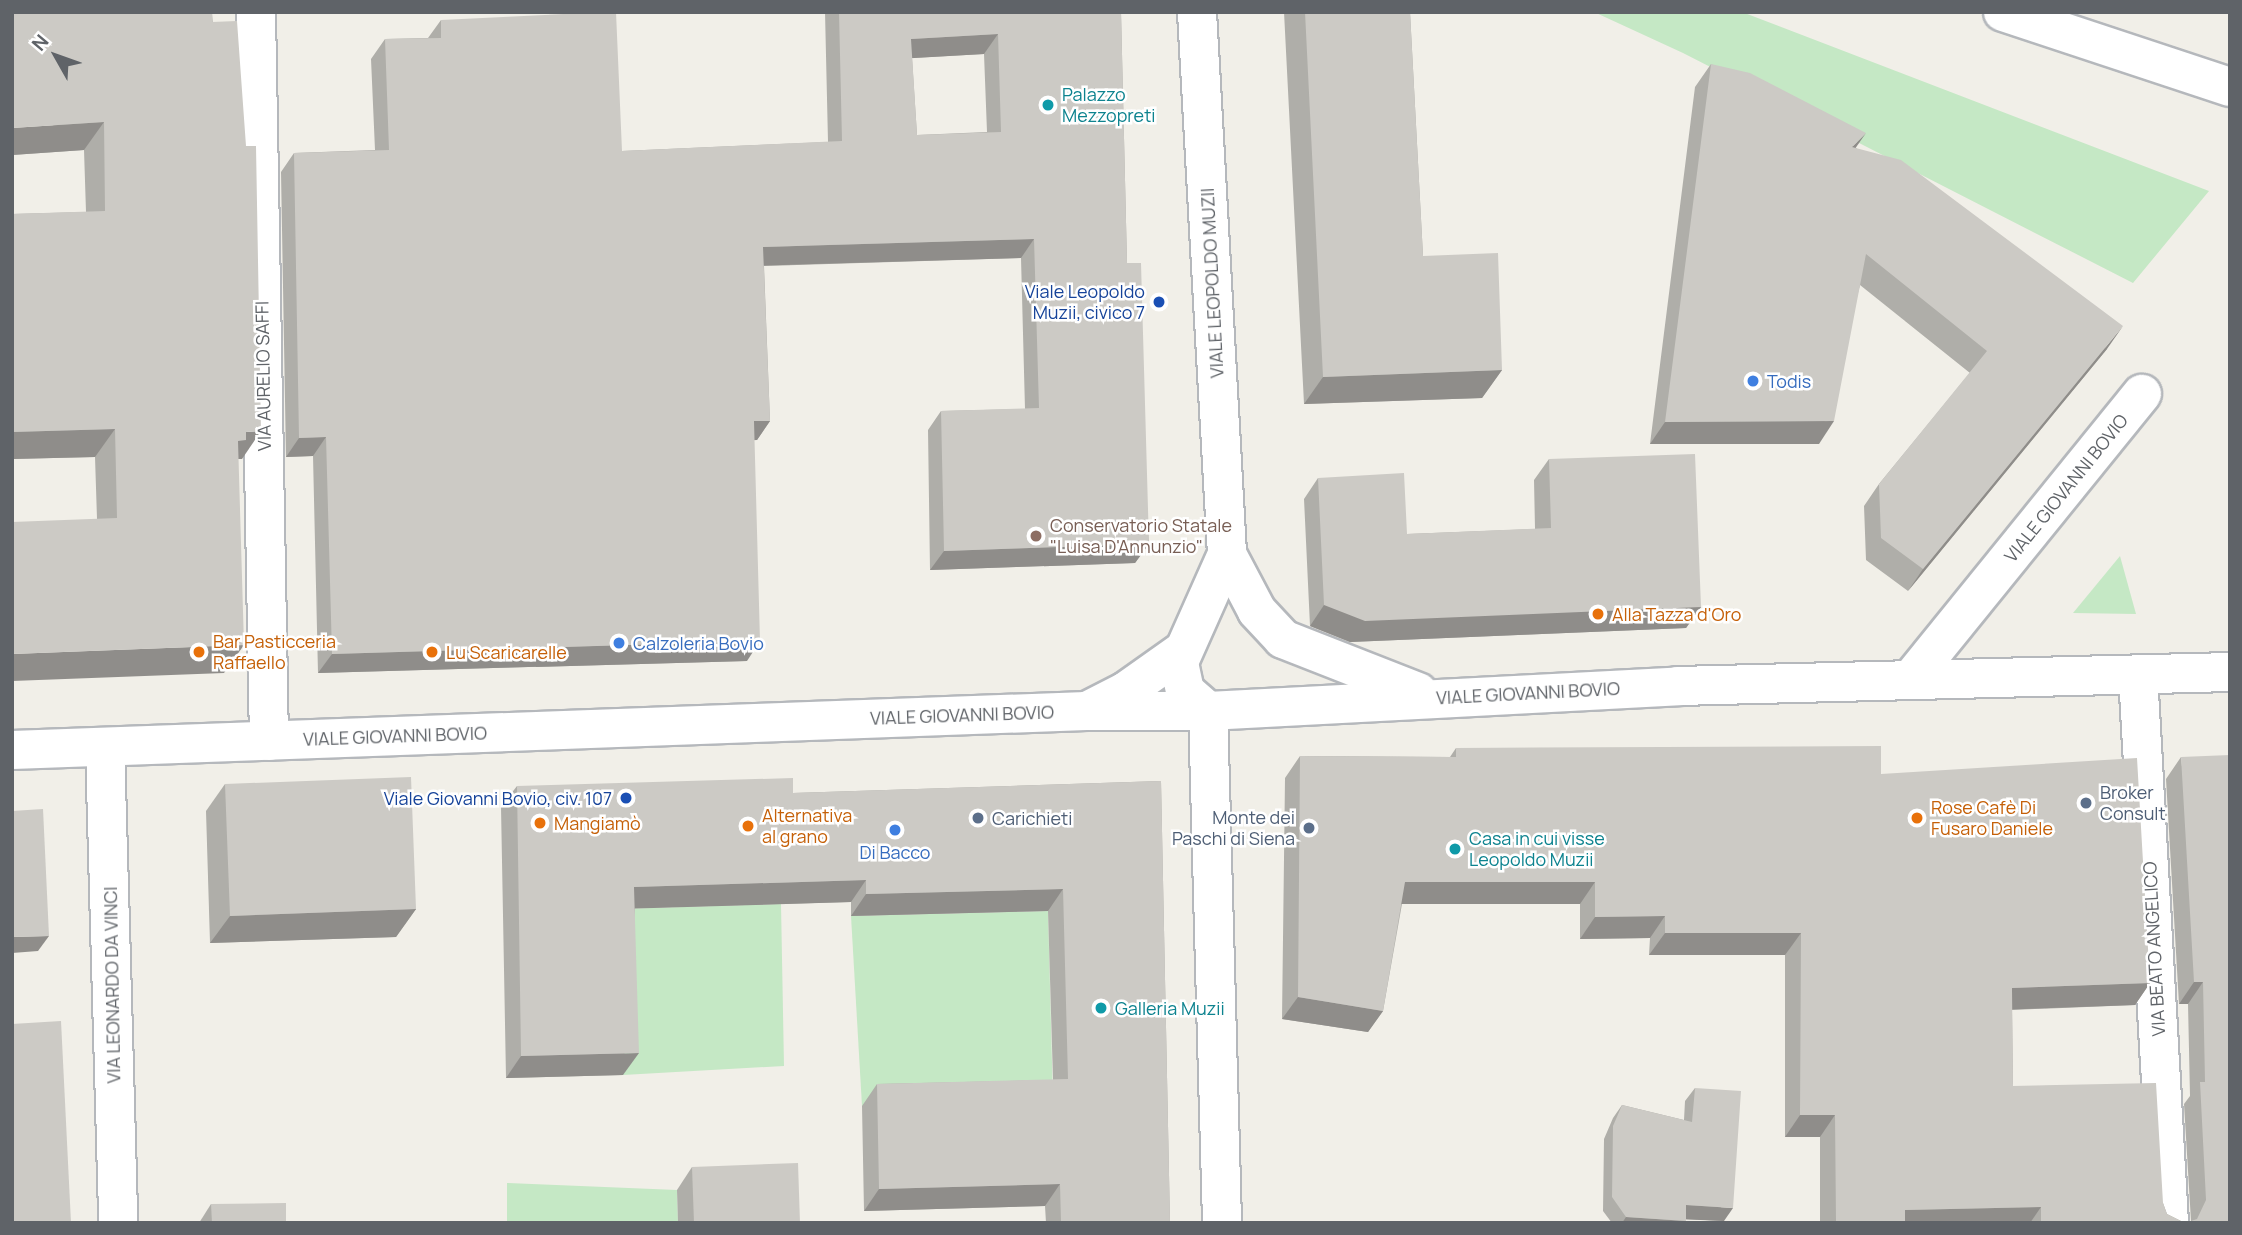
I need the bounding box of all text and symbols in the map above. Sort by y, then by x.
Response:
north arrow [21,21,91,91]
text: N [26,29,54,56]
place label: Palazzo Mezzopreti [1062,84,1156,126]
marker: Palazzo Mezzopreti [1040,97,1056,113]
street label: VIALE LEOPOLDO MUZII [1196,187,1228,379]
place label: Viale Leopoldo Muzii, civico 7 [1025,281,1145,324]
marker: Viale Leopoldo Muzii, civico 7 [1151,294,1167,310]
street label: VIA AURELIO SAFFI [251,301,275,451]
place label: Todis [1767,370,1811,392]
marker: Todis [1745,373,1761,389]
street label: VIALE GIOVANNI BOVIO [2000,410,2132,566]
place label: Conservatorio Statale "Luisa D'Annunzio" [1050,515,1232,558]
marker: Conservatorio Statale "Luisa D'Annunzio" [1028,528,1044,544]
place label: Alla Tazza d'Oro [1612,603,1741,625]
marker: Alla Tazza d'Oro [1590,606,1606,622]
place label: Bar Pasticceria Raffaello [213,631,336,674]
place label: Calzoleria Bovio [633,632,764,654]
marker: Calzoleria Bovio [611,635,627,651]
place label: Lu Scaricarelle [446,641,567,663]
marker: Bar Pasticceria Raffaello [191,644,207,660]
marker: Lu Scaricarelle [424,644,440,660]
street label: VIALE GIOVANNI BOVIO [1436,677,1620,709]
street label: VIALE GIOVANNI BOVIO [870,701,1054,729]
street label: VIALE GIOVANNI BOVIO [303,722,487,750]
place label: Broker Consult [2100,782,2166,824]
place label: Viale Giovanni Bovio, civ. 107 [384,787,612,809]
marker: Viale Giovanni Bovio, civ. 107 [618,790,634,806]
marker: Broker Consult [2078,795,2094,811]
place label: Rose Cafè Di Fusaro Daniele [1931,797,2053,840]
place label: Alternativa al grano [762,805,852,848]
place label: Carichieti [992,807,1072,829]
place label: Monte dei Paschi di Siena [1172,807,1295,850]
marker: Carichieti [970,810,986,826]
marker: Rose Cafè Di Fusaro Daniele [1909,810,1925,826]
place label: Mangiamò [554,812,641,834]
marker: Mangiamò [532,815,548,831]
marker: Alternativa al grano [740,818,756,834]
marker: Monte dei Paschi di Siena [1301,820,1317,836]
marker: Di Bacco [887,822,903,838]
place label: Casa in cui visse Leopoldo Muzii [1469,828,1605,870]
place label: Di Bacco [860,841,930,863]
marker: Casa in cui visse Leopoldo Muzii [1447,841,1463,857]
street label: VIA BEATO ANGELICO [2139,861,2169,1037]
street label: VIA LEONARDO DA VINCI [99,886,125,1084]
place label: Galleria Muzii [1115,997,1225,1019]
marker: Galleria Muzii [1093,1000,1109,1016]

